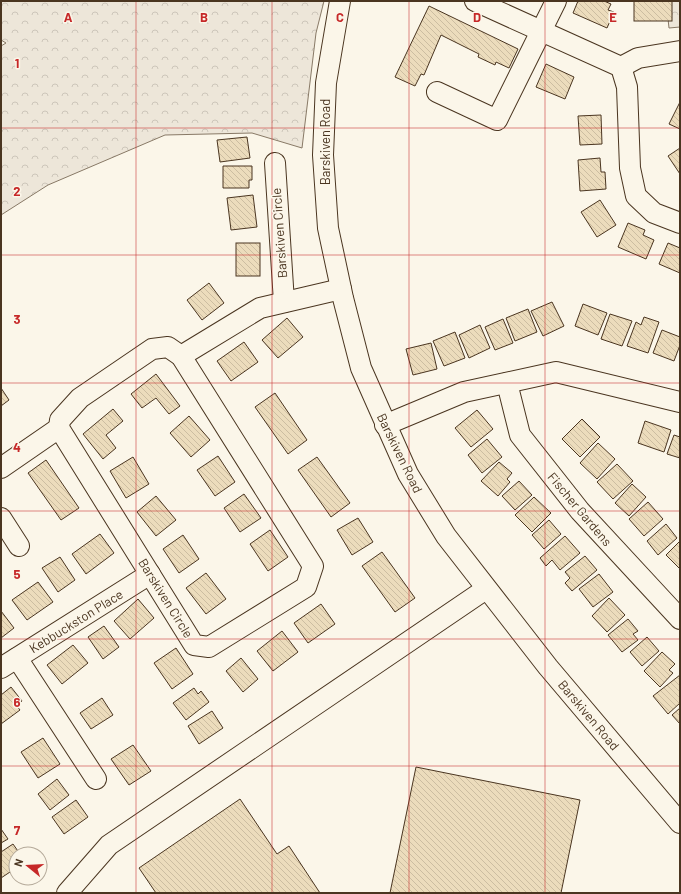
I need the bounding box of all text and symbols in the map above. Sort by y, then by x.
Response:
text: A [64,9,73,25]
text: B [200,9,208,25]
text: C [336,9,344,25]
text: D [473,9,481,25]
text: E [609,9,617,25]
text: 1 [15,55,19,71]
street label: Barskiven Road [317,99,333,185]
text: 2 [13,183,21,199]
street label: Barskiven Circle [268,187,290,279]
text: 3 [13,311,21,327]
street label: Barskiven Road [374,411,426,495]
text: 4 [13,439,21,455]
street label: Fischer Gardens [545,469,615,549]
street label: Barskiven Circle [135,555,197,641]
text: 5 [13,566,21,582]
street label: Kebbuckston Place [26,586,126,656]
street label: Barskiven Road [555,677,623,753]
text: 6 [14,694,21,710]
text: 7 [14,822,21,838]
north arrow [8,846,48,886]
text: N [11,857,25,868]

